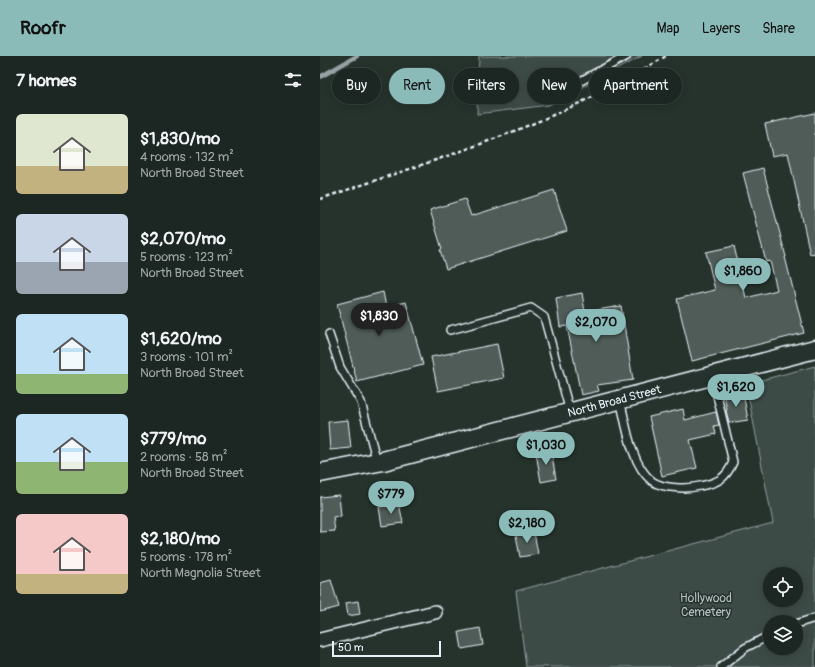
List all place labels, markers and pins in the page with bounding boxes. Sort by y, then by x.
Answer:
pin: $1,860 [710,258,776,292]
pin: $1,830 [346,303,412,337]
pin: $2,070 [563,309,629,343]
pin: $1,620 [703,374,769,408]
pin: $1,030 [513,432,579,466]
pin: $779 [367,481,415,515]
pin: $2,180 [494,510,560,544]

